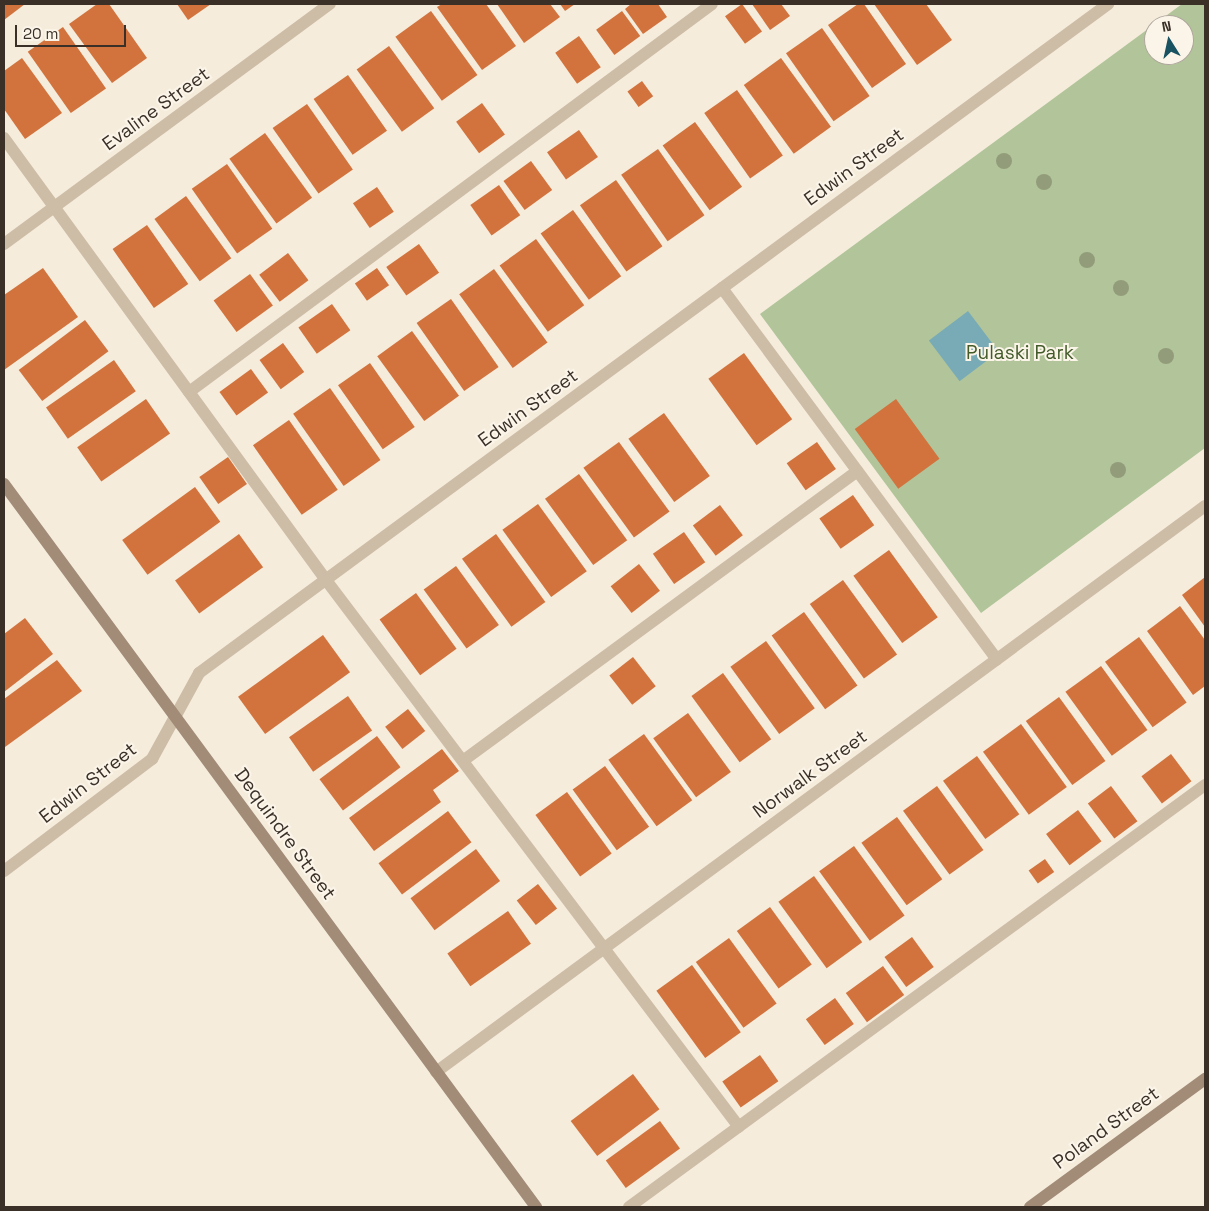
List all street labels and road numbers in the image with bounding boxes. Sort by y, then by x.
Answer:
street label: Evaline Street [98,63,214,155]
street label: Edwin Street [800,123,908,211]
street label: Edwin Street [474,364,582,452]
street label: Norwalk Street [749,725,871,823]
street label: Edwin Street [35,738,141,828]
street label: Dequindre Street [230,764,340,904]
street label: Poland Street [1049,1082,1163,1174]

